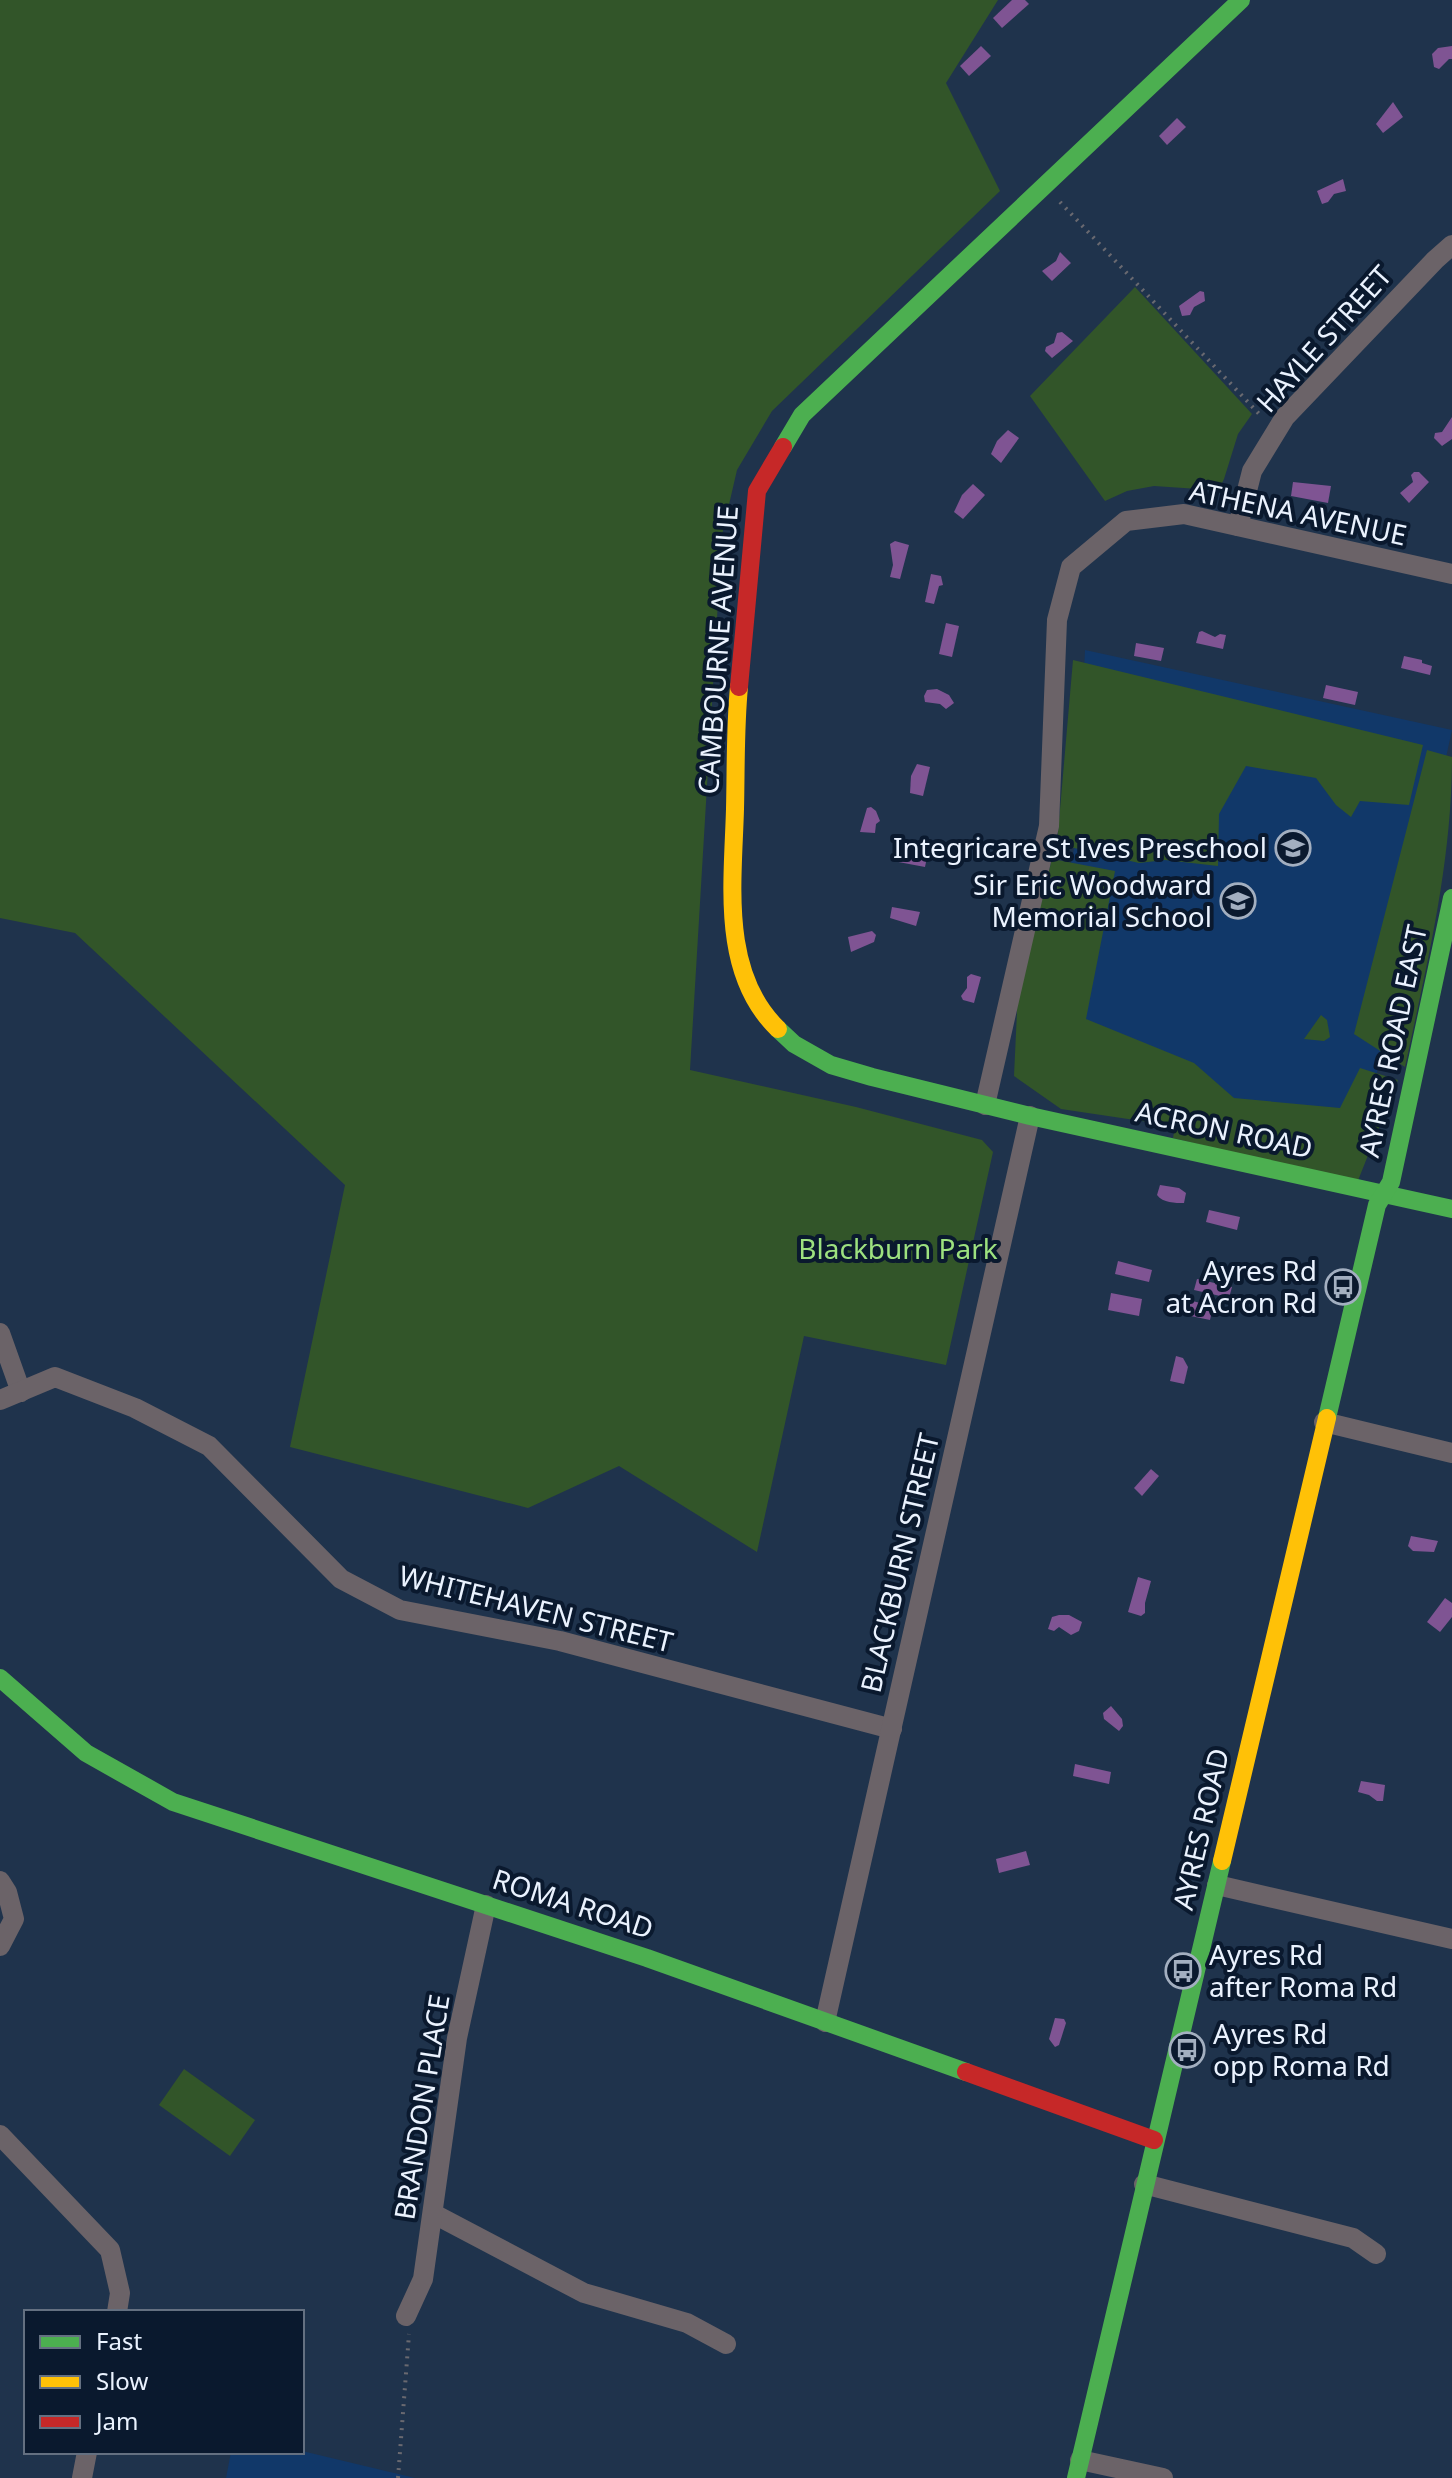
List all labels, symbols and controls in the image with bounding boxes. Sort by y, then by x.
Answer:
street label: HAYLE STREET [1247,256,1400,420]
street label: ATHENA AVENUE [1186,470,1410,554]
street label: CAMBOURNE AVENUE [688,504,746,796]
place label: Integricare St Ives Preschool [893,828,1267,866]
school or university icon: Integricare St Ives Preschool [1274,829,1312,867]
place label: Sir Eric Woodward Memorial School [973,865,1212,935]
school or university icon: Sir Eric Woodward Memorial School [1219,882,1257,920]
street label: AYRES ROAD EAST [1349,921,1435,1160]
street label: ACRON ROAD [1132,1092,1316,1166]
park label: Blackburn Park [798,1229,998,1267]
place label: Ayres Rd at Acron Rd [1165,1251,1317,1321]
bus stop icon: Ayres Rd at Acron Rd [1324,1268,1362,1306]
street label: BLACKBURN STREET [851,1429,947,1696]
street label: WHITEHAVEN STREET [395,1556,678,1661]
street label: AYRES ROAD [1163,1744,1237,1913]
street label: ROMA ROAD [488,1859,659,1947]
place label: Ayres Rd after Roma Rd [1209,1935,1397,2005]
bus stop icon: Ayres Rd after Roma Rd [1164,1952,1202,1990]
street label: BRANDON PLACE [384,1991,458,2222]
place label: Ayres Rd opp Roma Rd [1213,2014,1390,2084]
bus stop icon: Ayres Rd opp Roma Rd [1168,2031,1206,2069]
legend [24,2310,304,2454]
text: Fast [96,2324,142,2357]
text: Slow [96,2364,148,2397]
text: Jam [94,2404,138,2437]

